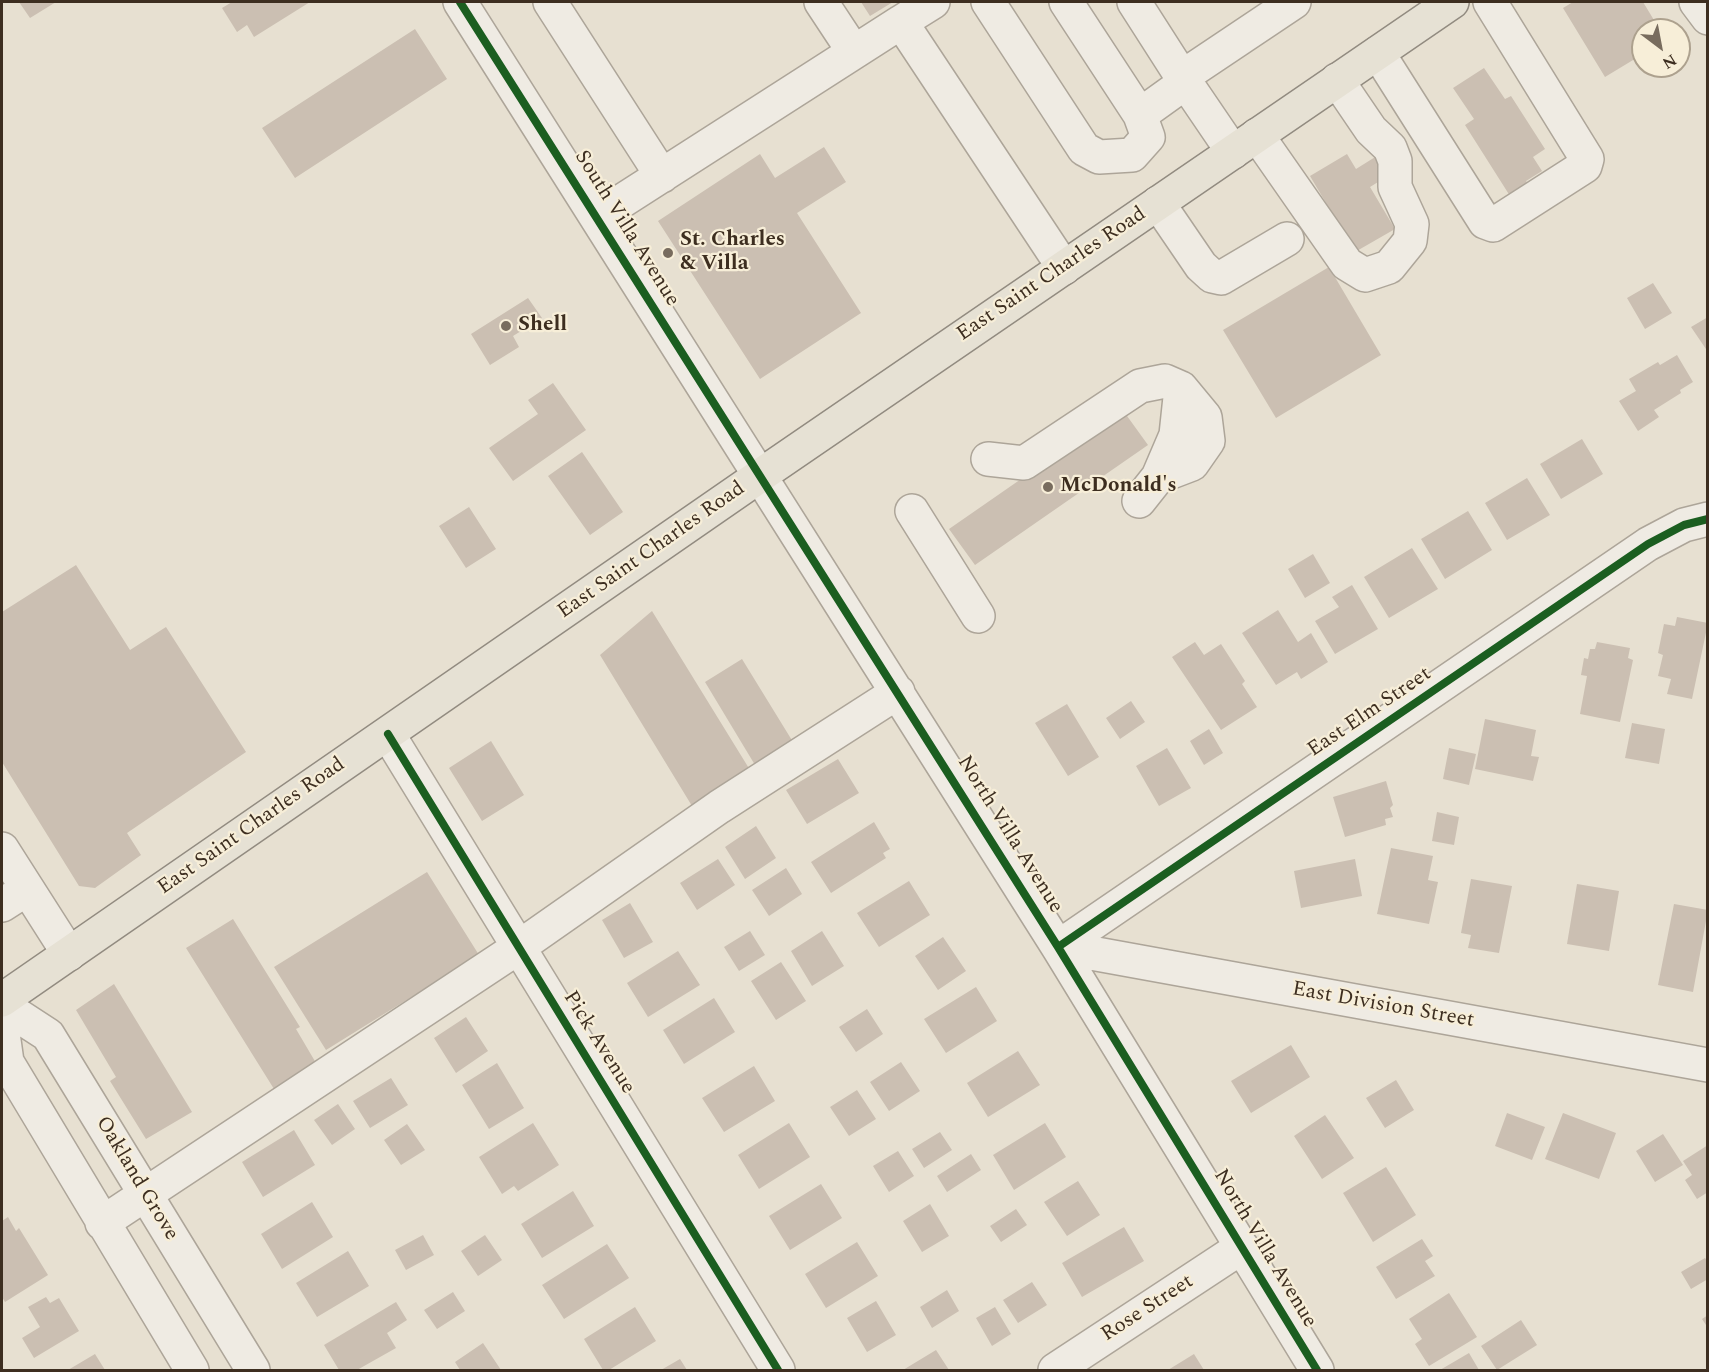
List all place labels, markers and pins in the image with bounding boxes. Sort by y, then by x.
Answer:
place label: St. Charles & Villa [680,228,785,278]
marker: St. Charles & Villa [661,246,675,260]
place label: Shell [518,313,567,339]
marker: Shell [499,319,513,333]
place label: McDonald's [1060,474,1177,500]
marker: McDonald's [1041,480,1055,494]

